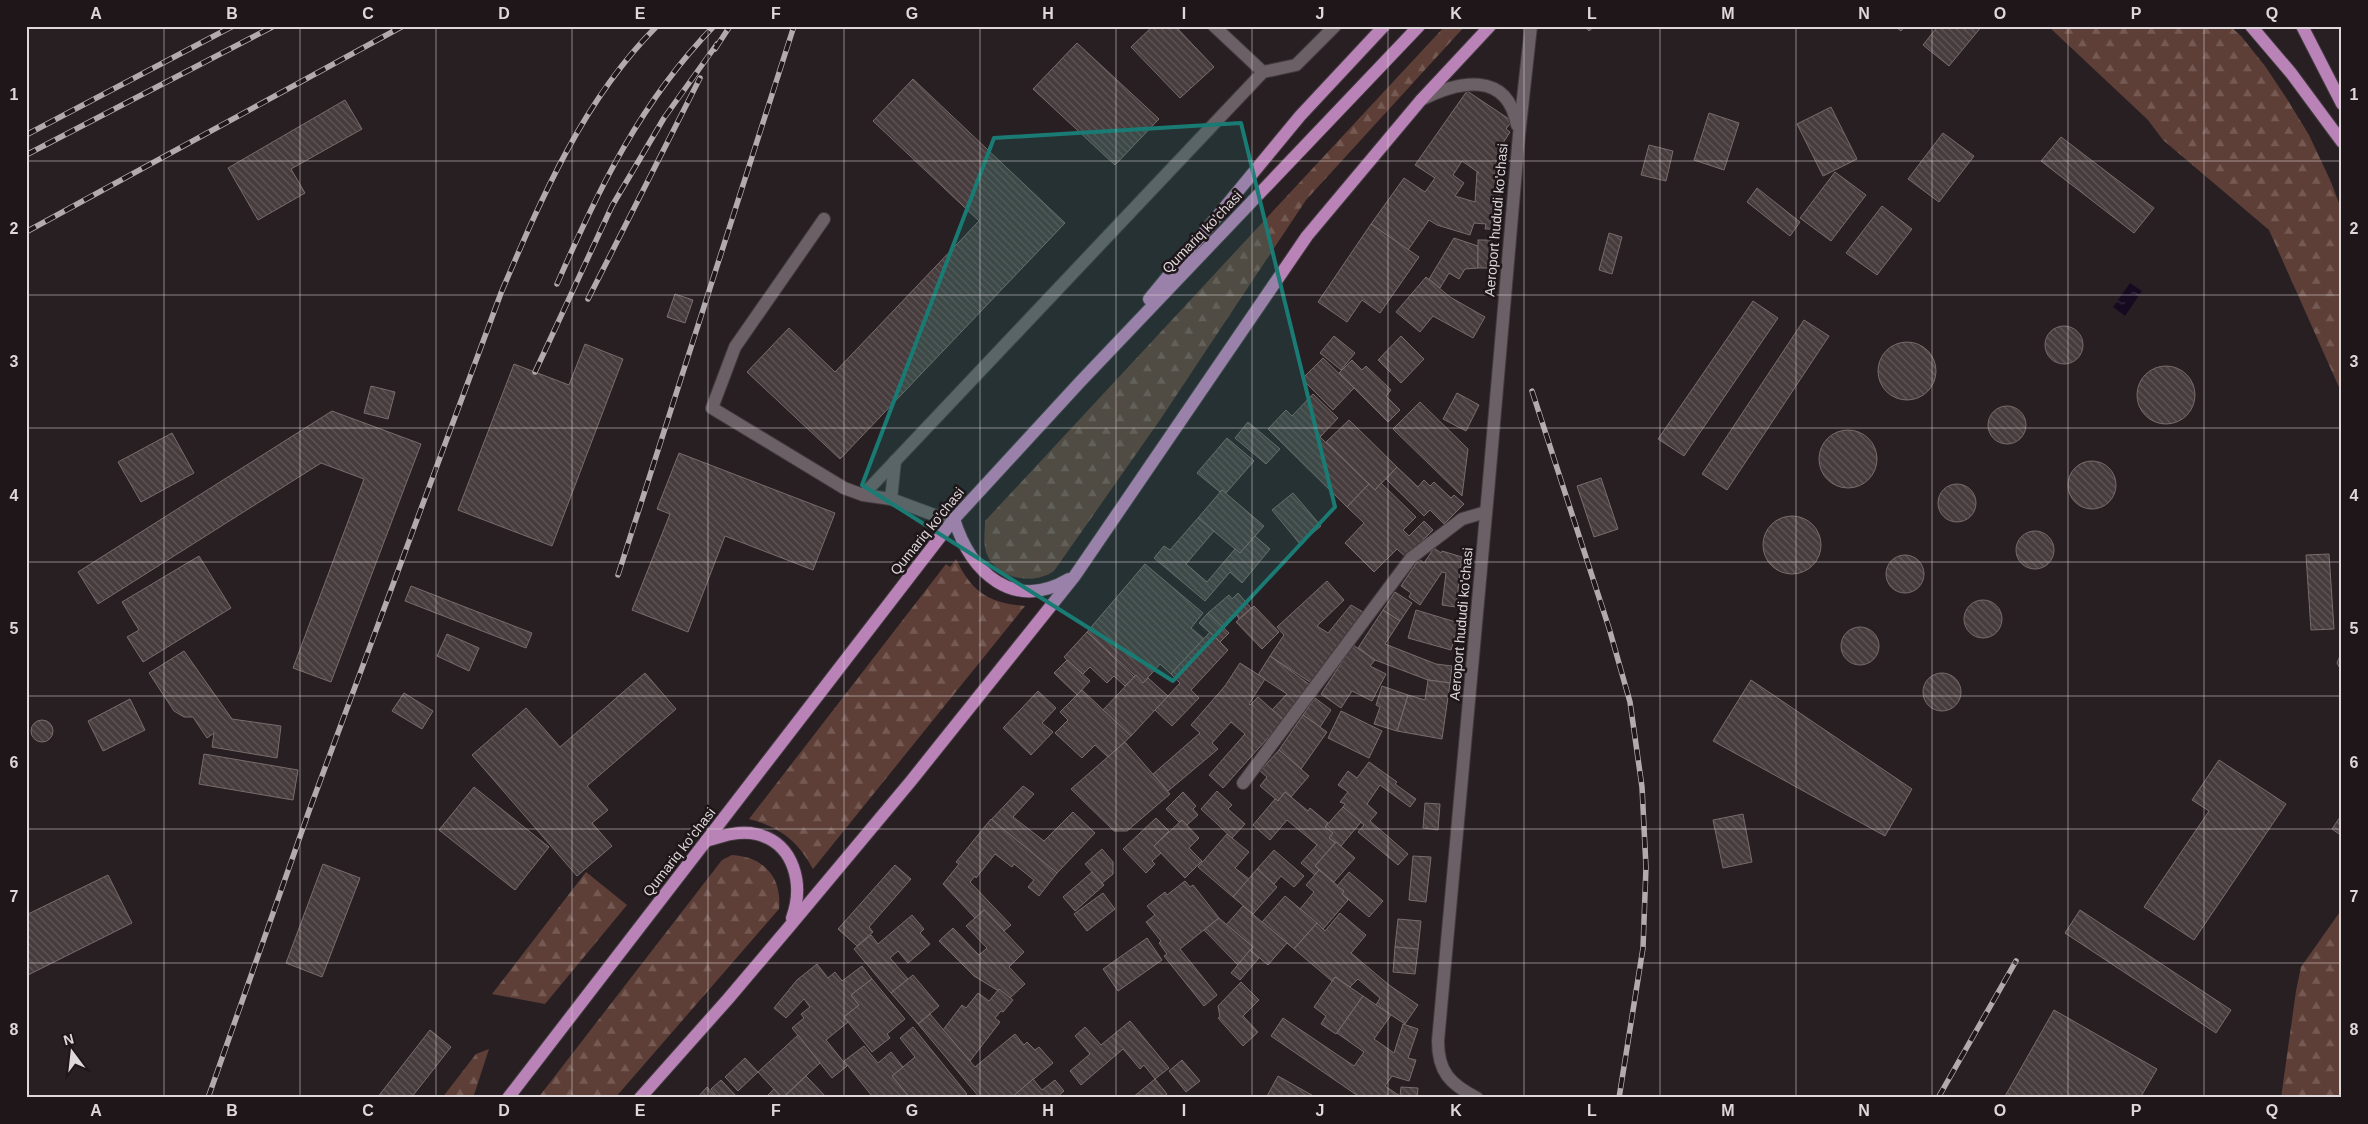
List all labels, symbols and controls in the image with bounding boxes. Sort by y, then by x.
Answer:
text: A [90,5,102,22]
text: B [226,5,238,22]
text: C [362,5,374,22]
text: D [498,5,510,22]
text: E [635,5,646,22]
text: F [771,5,781,22]
text: G [906,5,918,22]
text: H [1042,5,1054,22]
text: I [1182,5,1186,22]
text: J [1316,5,1324,22]
text: K [1450,5,1462,22]
text: L [1587,5,1597,22]
text: M [1721,5,1735,22]
text: N [1858,5,1870,22]
text: O [1994,5,2006,22]
text: P [2131,5,2142,22]
text: Q [2266,5,2278,22]
text: 1 [10,86,19,103]
text: 1 [2350,86,2359,103]
street label: Aeroport hududi ko'chasi [1481,143,1511,297]
street label: Qumariq ko'chasi [1159,188,1245,276]
text: 2 [10,220,19,237]
text: 2 [2350,220,2359,237]
text: 3 [10,353,19,370]
text: 3 [2350,353,2359,370]
street label: Qumariq ko'chasi [887,484,967,578]
text: 4 [10,487,19,504]
text: 4 [2350,487,2359,504]
street label: Aeroport hududi ko'chasi [1446,547,1476,701]
text: 5 [10,620,19,637]
text: 5 [2350,620,2359,637]
text: 6 [10,754,19,771]
text: 6 [2350,754,2359,771]
street label: Qumariq ko'chasi [640,805,718,899]
text: 7 [10,888,19,905]
text: 7 [2350,888,2359,905]
text: 8 [10,1021,19,1038]
text: 8 [2350,1021,2359,1038]
north arrow [48,1026,98,1076]
text: N [62,1030,76,1048]
text: A [90,1102,102,1119]
text: B [226,1102,238,1119]
text: C [362,1102,374,1119]
text: D [498,1102,510,1119]
text: E [635,1102,646,1119]
text: F [771,1102,781,1119]
text: G [906,1102,918,1119]
text: H [1042,1102,1054,1119]
text: I [1182,1102,1186,1119]
text: J [1316,1102,1324,1119]
text: K [1450,1102,1462,1119]
text: L [1587,1102,1597,1119]
text: M [1721,1102,1735,1119]
text: N [1858,1102,1870,1119]
text: O [1994,1102,2006,1119]
text: P [2131,1102,2142,1119]
text: Q [2266,1102,2278,1119]

